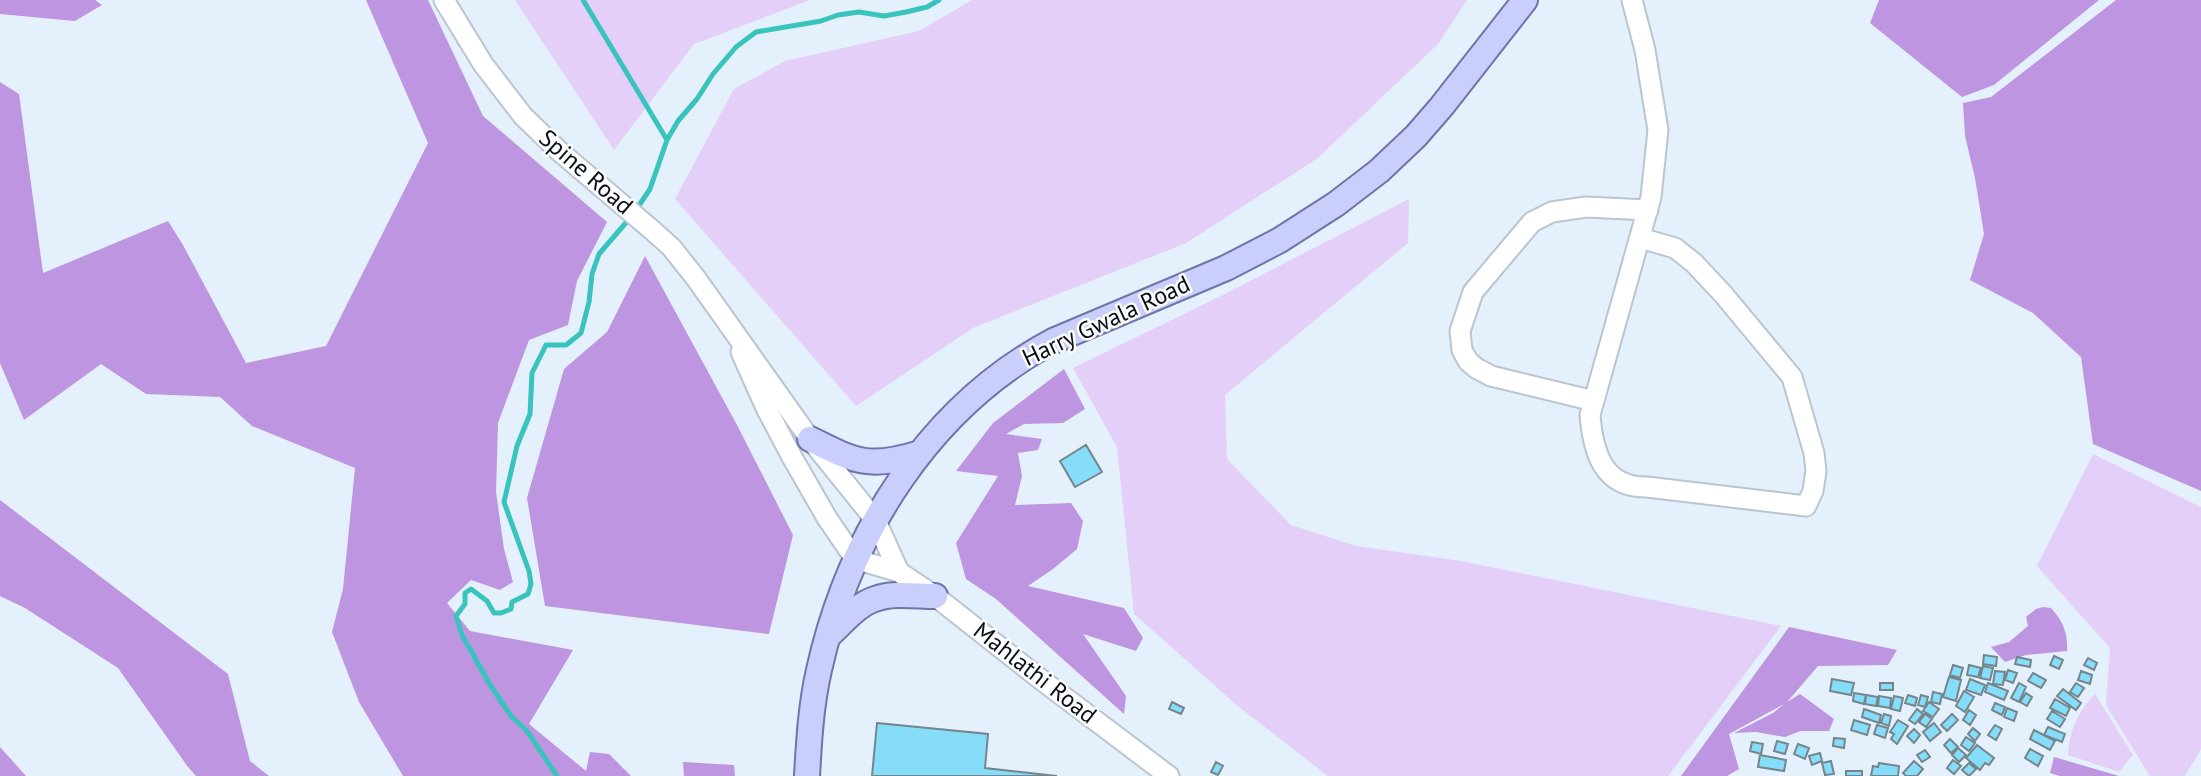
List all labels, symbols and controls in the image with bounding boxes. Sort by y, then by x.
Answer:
street label: Spine Road [533,122,640,221]
street label: Harry Gwala Road [1017,268,1195,373]
street label: Mahlathi Road [968,615,1103,730]

